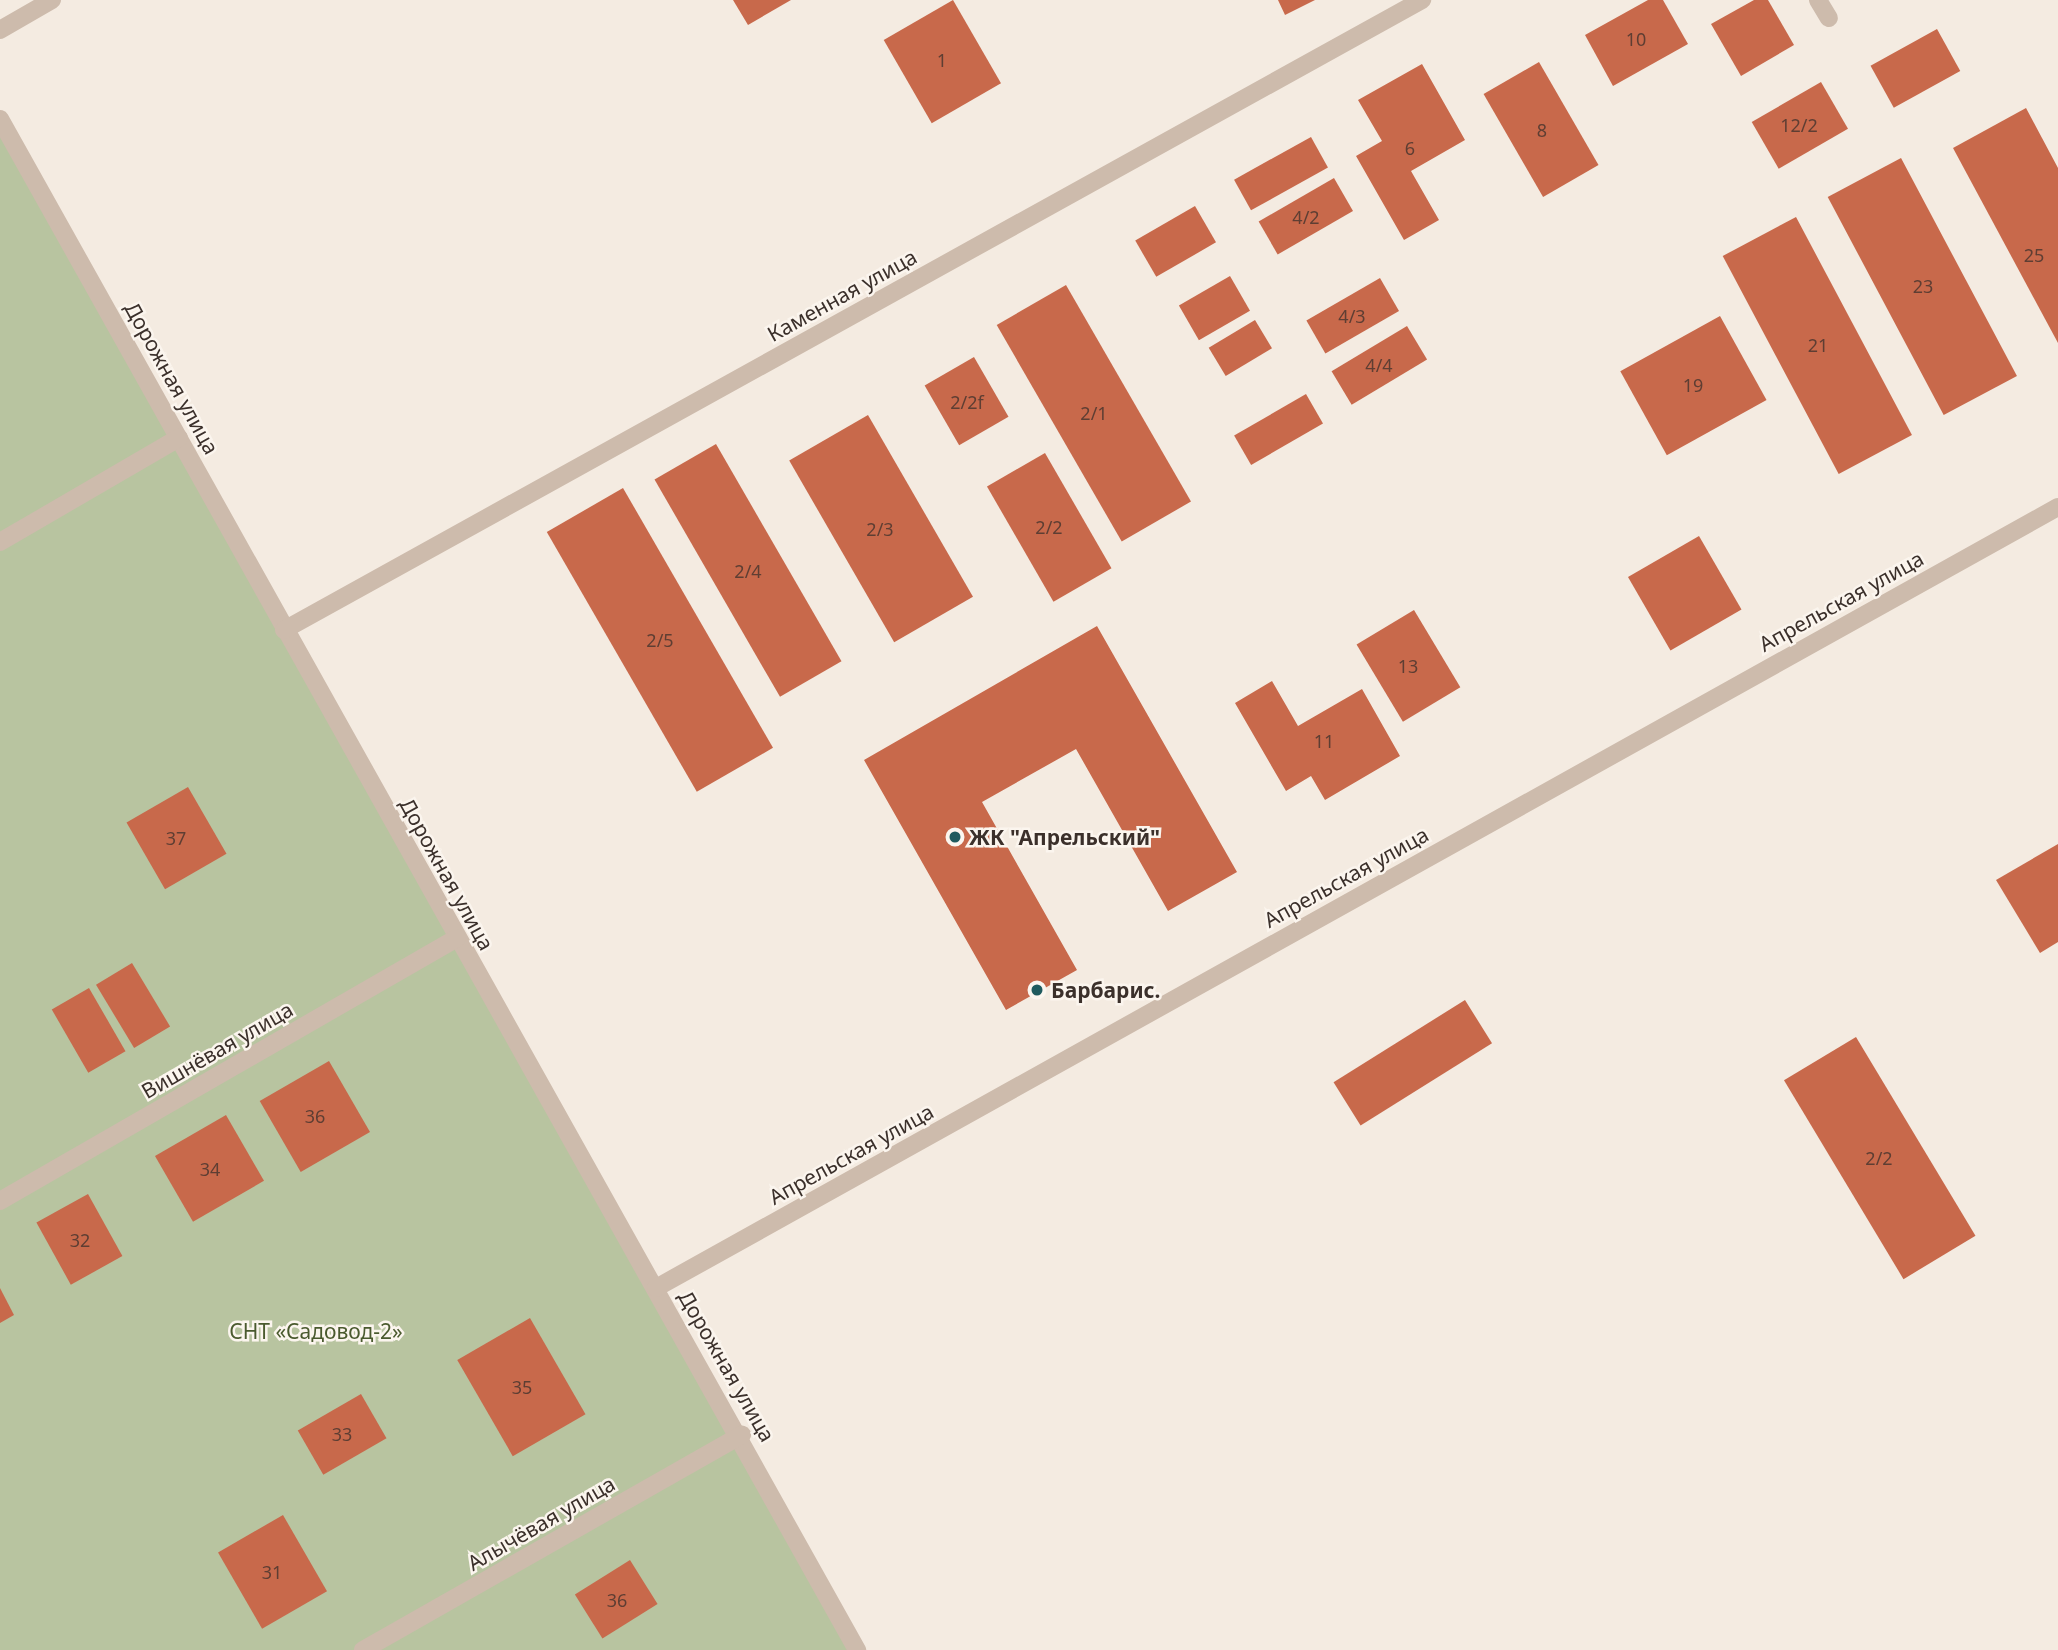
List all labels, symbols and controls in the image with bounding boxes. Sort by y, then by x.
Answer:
house number: 10 [1626,28,1646,50]
house number: 1 [937,49,947,71]
house number: 12/2 [1780,114,1818,136]
house number: 8 [1537,119,1547,141]
house number: 6 [1405,137,1415,159]
house number: 4/2 [1292,206,1320,228]
street label: Каменная улица [763,244,921,346]
house number: 25 [2024,244,2044,266]
house number: 23 [1913,275,1933,297]
street label: Дорожная улица [120,297,224,459]
house number: 4/3 [1338,305,1366,327]
house number: 21 [1808,334,1828,356]
house number: 4/4 [1365,354,1393,376]
house number: 19 [1683,374,1703,396]
house number: 2/2f [950,391,984,413]
house number: 2/1 [1080,402,1108,424]
house number: 2/2 [1035,516,1063,538]
house number: 2/3 [866,518,894,540]
street label: Апрельская улица [1754,545,1928,657]
house number: 2/4 [734,560,762,582]
house number: 2/5 [646,629,674,651]
house number: 13 [1398,655,1418,677]
house number: 11 [1314,730,1334,752]
street label: Дорожная улица [395,793,499,955]
street label: Апрельская улица [1259,821,1433,933]
place label: ЖК "Апрельский" [969,824,1160,850]
house number: 37 [166,827,186,849]
marker: ЖК "Апрельский" [947,829,963,845]
place label: Барбарис. [1051,977,1160,1003]
marker: Барбарис. [1029,982,1045,998]
street label: Вишнёвая улица [137,996,297,1104]
street label: Апрельская улица [764,1098,938,1210]
house number: 36 [305,1105,325,1127]
house number: 2/2 [1865,1147,1893,1169]
house number: 34 [200,1158,220,1180]
house number: 32 [70,1229,90,1251]
street label: Дорожная улица [674,1286,780,1446]
park label: СНТ «Садовод-2» [229,1318,403,1344]
house number: 35 [512,1376,532,1398]
house number: 33 [332,1423,352,1445]
street label: Алычёвая улица [463,1471,619,1575]
house number: 31 [262,1561,282,1583]
house number: 36 [607,1589,627,1611]

